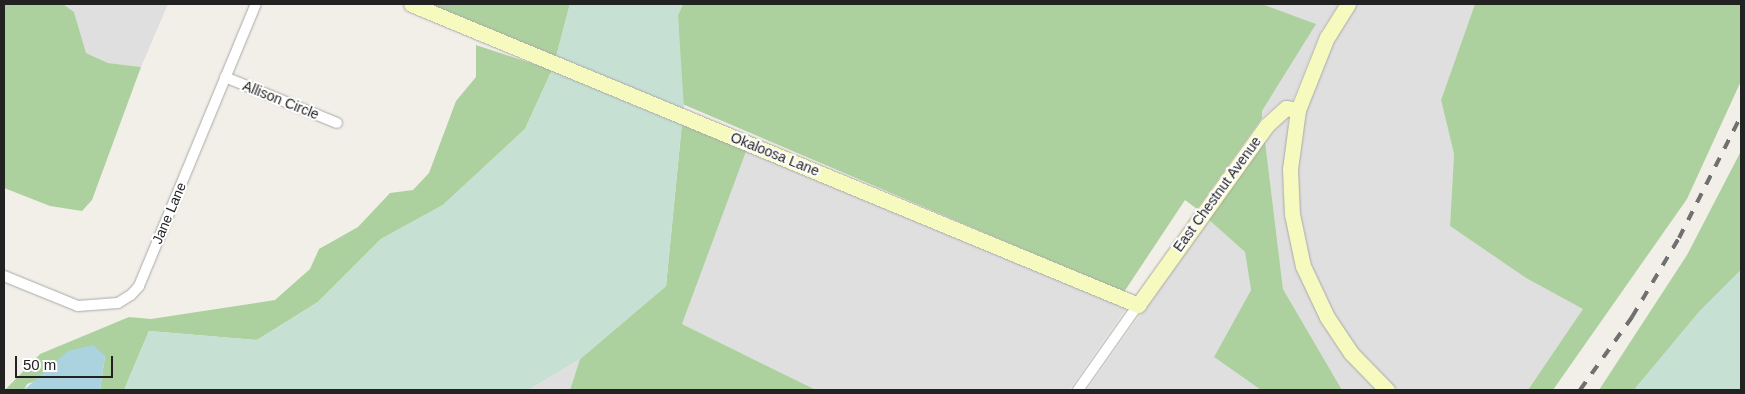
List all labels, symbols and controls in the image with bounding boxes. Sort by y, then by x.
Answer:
street label: Allison Circle [240,77,322,123]
street label: Okaloosa Lane [728,129,822,179]
street label: East Chestnut Avenue [1169,133,1265,255]
street label: Jane Lane [148,180,190,246]
scale bar [18,346,115,378]
text: 50 m [23,356,56,373]

